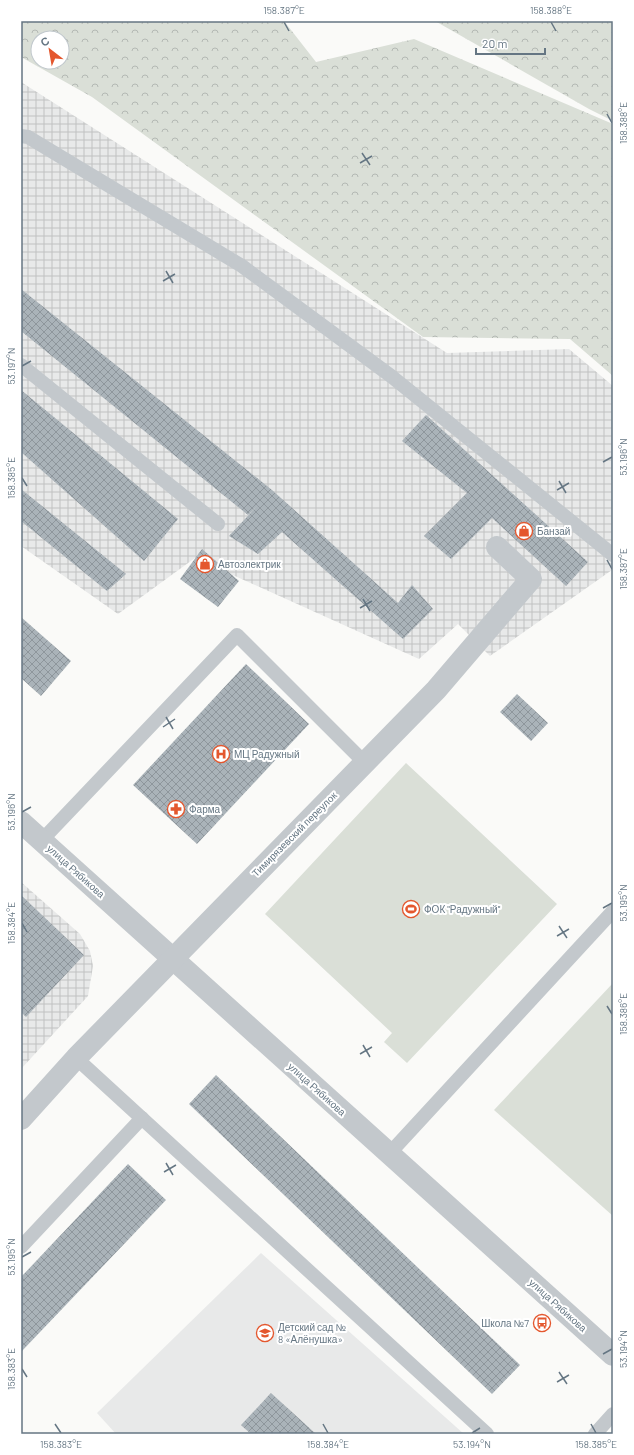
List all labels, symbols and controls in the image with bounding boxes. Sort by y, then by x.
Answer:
text: 158.387°E [263,4,305,16]
text: 158.388°E [530,4,572,16]
north arrow [30,30,70,70]
scale bar [476,30,545,56]
text: С [38,33,51,49]
text: 20 m [482,36,508,50]
text: 158.388°E [617,102,629,144]
text: 53.197°N [5,347,17,385]
text: 53.196°N [617,438,629,476]
text: 158.385°E [5,457,17,499]
shop icon: Банзай [514,521,534,541]
place label: Банзай [537,525,570,537]
text: 158.387°E [617,548,629,590]
shop icon: Автоэлектрик [195,554,215,574]
place label: Автоэлектрик [218,558,281,570]
hospital icon: МЦ Радужный [211,744,231,764]
place label: МЦ Радужный [234,748,300,760]
street label: Тимирязевский переулок [249,789,339,879]
text: 53.196°N [5,793,17,831]
pharmacy icon: Фарма [166,799,186,819]
place label: Фарма [189,803,221,815]
street label: улица Рябикова [45,842,108,900]
text: 53.195°N [617,884,629,922]
sports icon: ФОК "Радужный" [401,899,421,919]
text: 158.384°E [5,902,17,944]
place label: ФОК "Радужный" [424,903,501,915]
text: 158.386°E [617,993,629,1035]
street label: улица Рябикова [286,1060,349,1118]
text: 53.195°N [5,1238,17,1276]
street label: улица Рябикова [527,1276,590,1334]
bus stop icon: Школа №7 [532,1313,552,1333]
place label: Школа №7 [481,1317,529,1329]
place label: Детский сад № 8 «Алёнушка» [278,1321,346,1345]
school or university icon: Детский сад № 8 «Алёнушка» [255,1323,275,1343]
text: 53.194°N [617,1330,629,1368]
text: 158.383°E [5,1348,17,1390]
text: 158.383°E [40,1438,82,1450]
text: 158.384°E [307,1438,349,1450]
text: 53.194°N [453,1438,491,1450]
text: 158.385°E [575,1438,617,1450]

